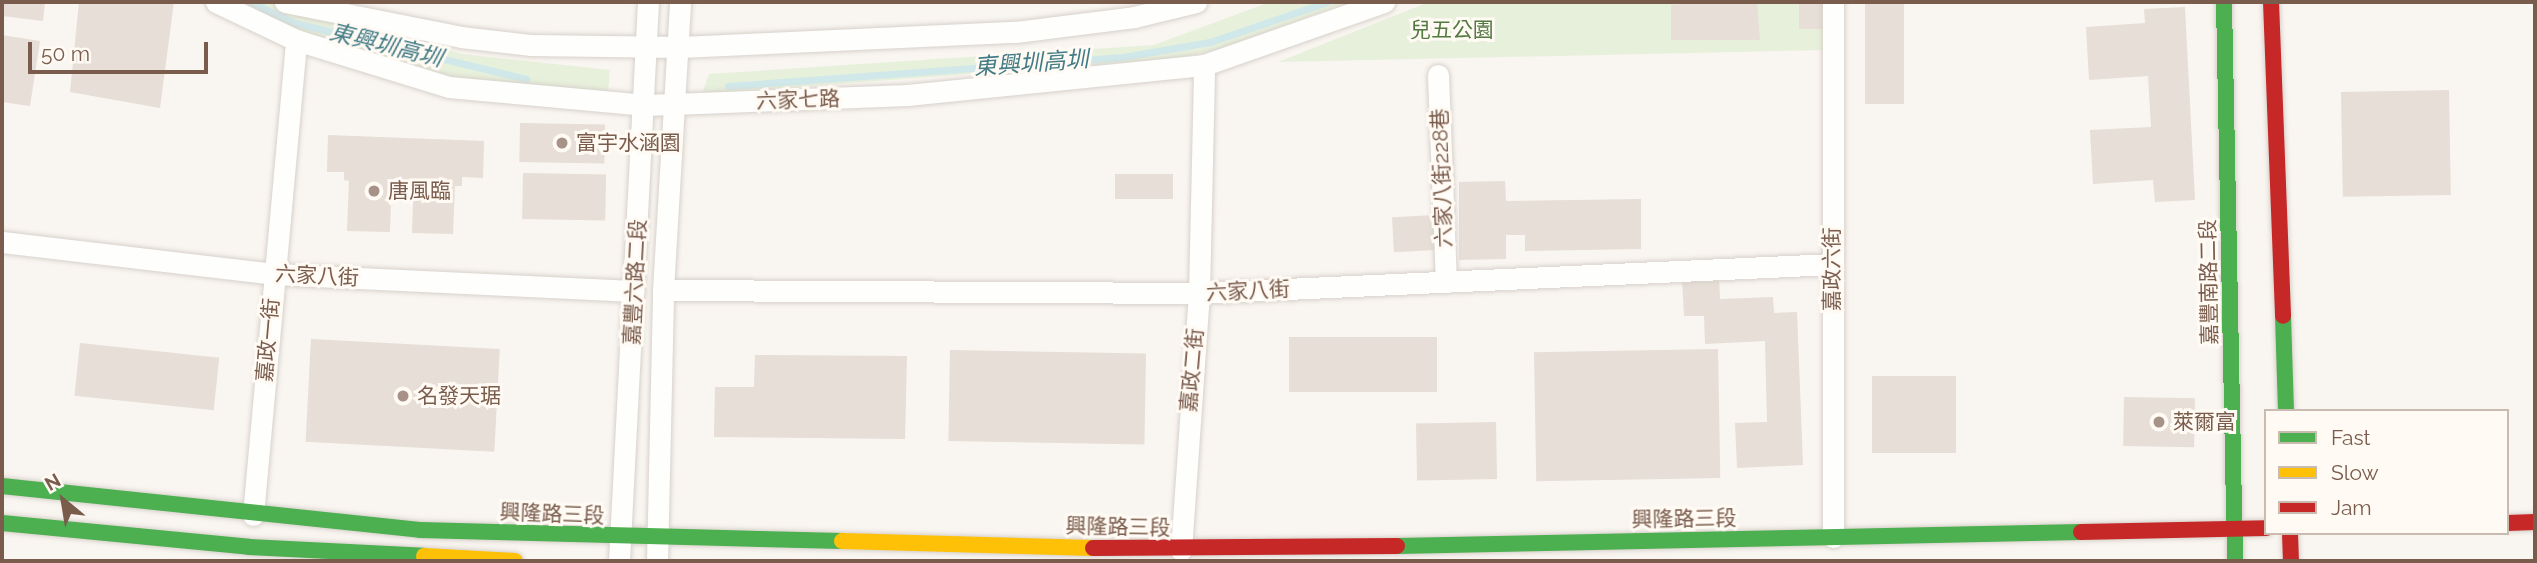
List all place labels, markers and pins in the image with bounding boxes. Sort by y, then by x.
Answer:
place label: 富宇水涵園 [576,130,681,156]
marker: 富宇水涵園 [554,135,570,151]
place label: 唐風臨 [388,178,451,204]
marker: 唐風臨 [366,183,382,199]
place label: 名發天琚 [417,383,501,409]
marker: 名發天琚 [395,388,411,404]
place label: 萊爾富 [2173,409,2236,435]
marker: 萊爾富 [2151,414,2167,430]

